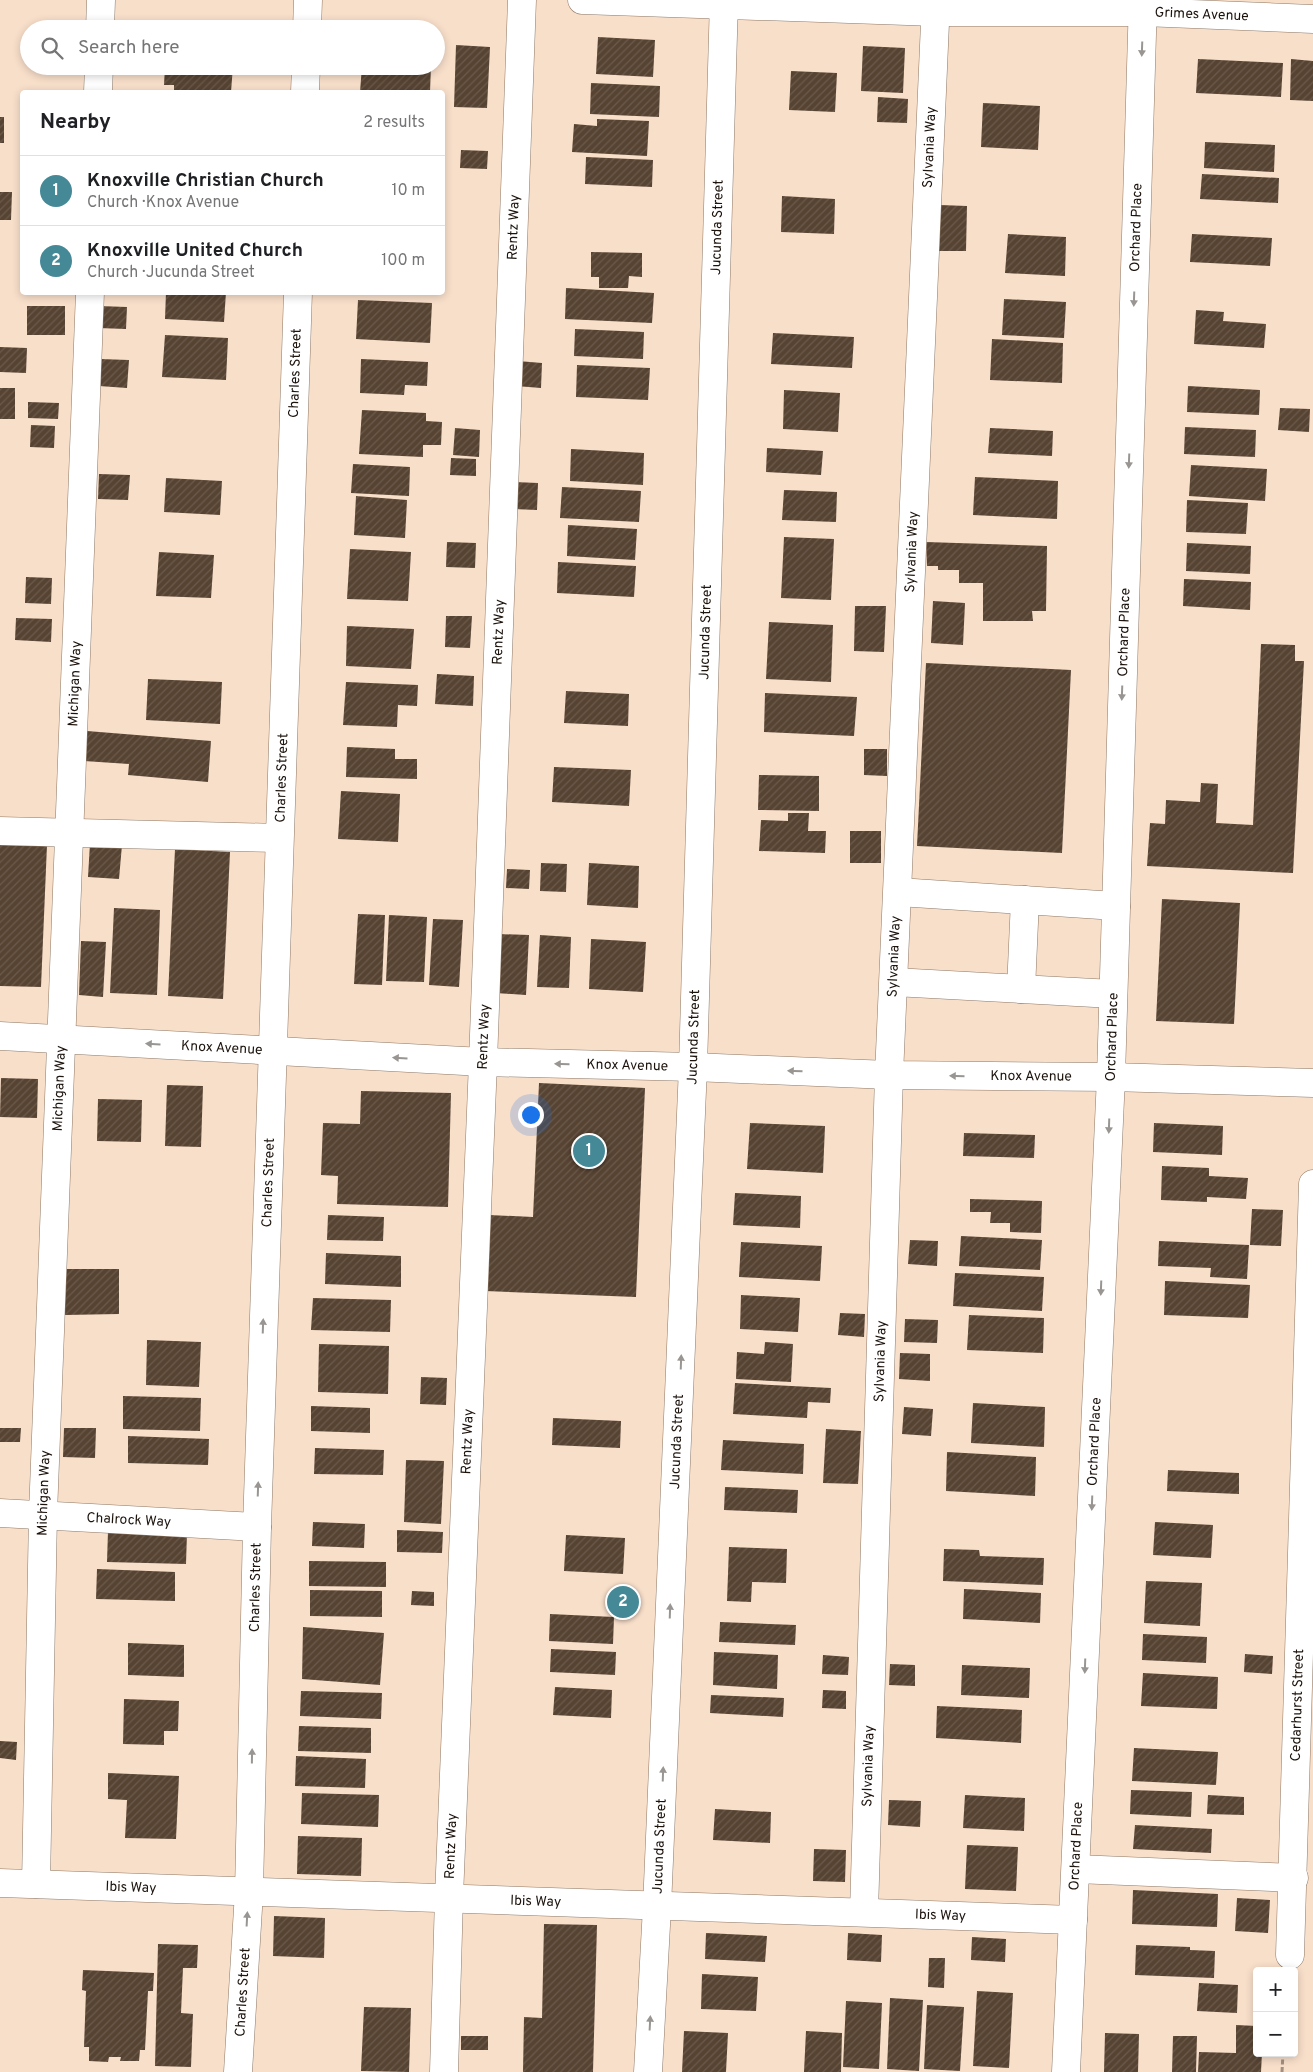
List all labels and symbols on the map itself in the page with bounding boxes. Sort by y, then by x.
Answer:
street label: Grimes Avenue [1154,4,1249,25]
one-way arrow [1137,41,1145,57]
street label: Sylvania Way [919,106,940,188]
street label: Jucunda Street [708,179,727,275]
street label: Orchard Place [1126,183,1146,272]
street label: Rentz Way [504,194,523,261]
one-way arrow [1130,291,1138,307]
street label: Charles Street [285,328,305,418]
one-way arrow [1125,453,1133,469]
street label: Sylvania Way [902,511,922,593]
street label: Jucunda Street [696,584,716,680]
street label: Orchard Place [1114,588,1134,677]
street label: Rentz Way [489,599,508,665]
street label: Michigan Way [65,640,85,727]
one-way arrow [1118,686,1126,702]
street label: Charles Street [272,733,292,823]
street label: Sylvania Way [884,915,904,998]
street label: Jucunda Street [684,989,704,1085]
street label: Orchard Place [1102,992,1122,1082]
street label: Rentz Way [474,1004,494,1070]
street label: Knox Avenue [180,1037,263,1059]
one-way arrow [145,1039,161,1047]
street label: Michigan Way [49,1045,70,1132]
one-way arrow [392,1053,408,1061]
street label: Knox Avenue [586,1056,668,1075]
one-way arrow [554,1060,570,1068]
one-way arrow [786,1067,802,1075]
street label: Knox Avenue [990,1067,1072,1085]
one-way arrow [949,1072,965,1080]
your location [518,1102,544,1128]
one-way arrow [1104,1118,1112,1134]
pin: 1 [573,1132,605,1170]
street label: Charles Street [258,1138,278,1228]
one-way arrow [1097,1281,1105,1297]
one-way arrow [259,1318,267,1334]
street label: Sylvania Way [871,1320,890,1402]
one-way arrow [677,1353,685,1369]
street label: Jucunda Street [666,1394,687,1490]
street label: Orchard Place [1084,1397,1105,1486]
street label: Rentz Way [458,1408,477,1475]
street label: Michigan Way [34,1450,54,1536]
one-way arrow [254,1480,262,1496]
one-way arrow [1088,1496,1096,1512]
street label: Chalrock Way [86,1509,172,1531]
street label: Charles Street [246,1542,265,1632]
pin: 2 [607,1583,639,1621]
one-way arrow [666,1603,674,1619]
street label: Cedarhurst Street [1287,1649,1308,1762]
one-way arrow [1081,1658,1089,1674]
street label: Sylvania Way [859,1725,878,1807]
one-way arrow [248,1748,256,1764]
one-way arrow [659,1765,667,1781]
street label: Jucunda Street [649,1798,670,1894]
street label: Orchard Place [1066,1801,1087,1891]
street label: Rentz Way [441,1813,461,1879]
street label: Ibis Way [105,1878,157,1897]
street label: Ibis Way [510,1892,562,1911]
street label: Ibis Way [915,1906,966,1925]
one-way arrow [244,1910,252,1926]
street label: Charles Street [232,1947,254,2037]
one-way arrow [647,2015,655,2031]

